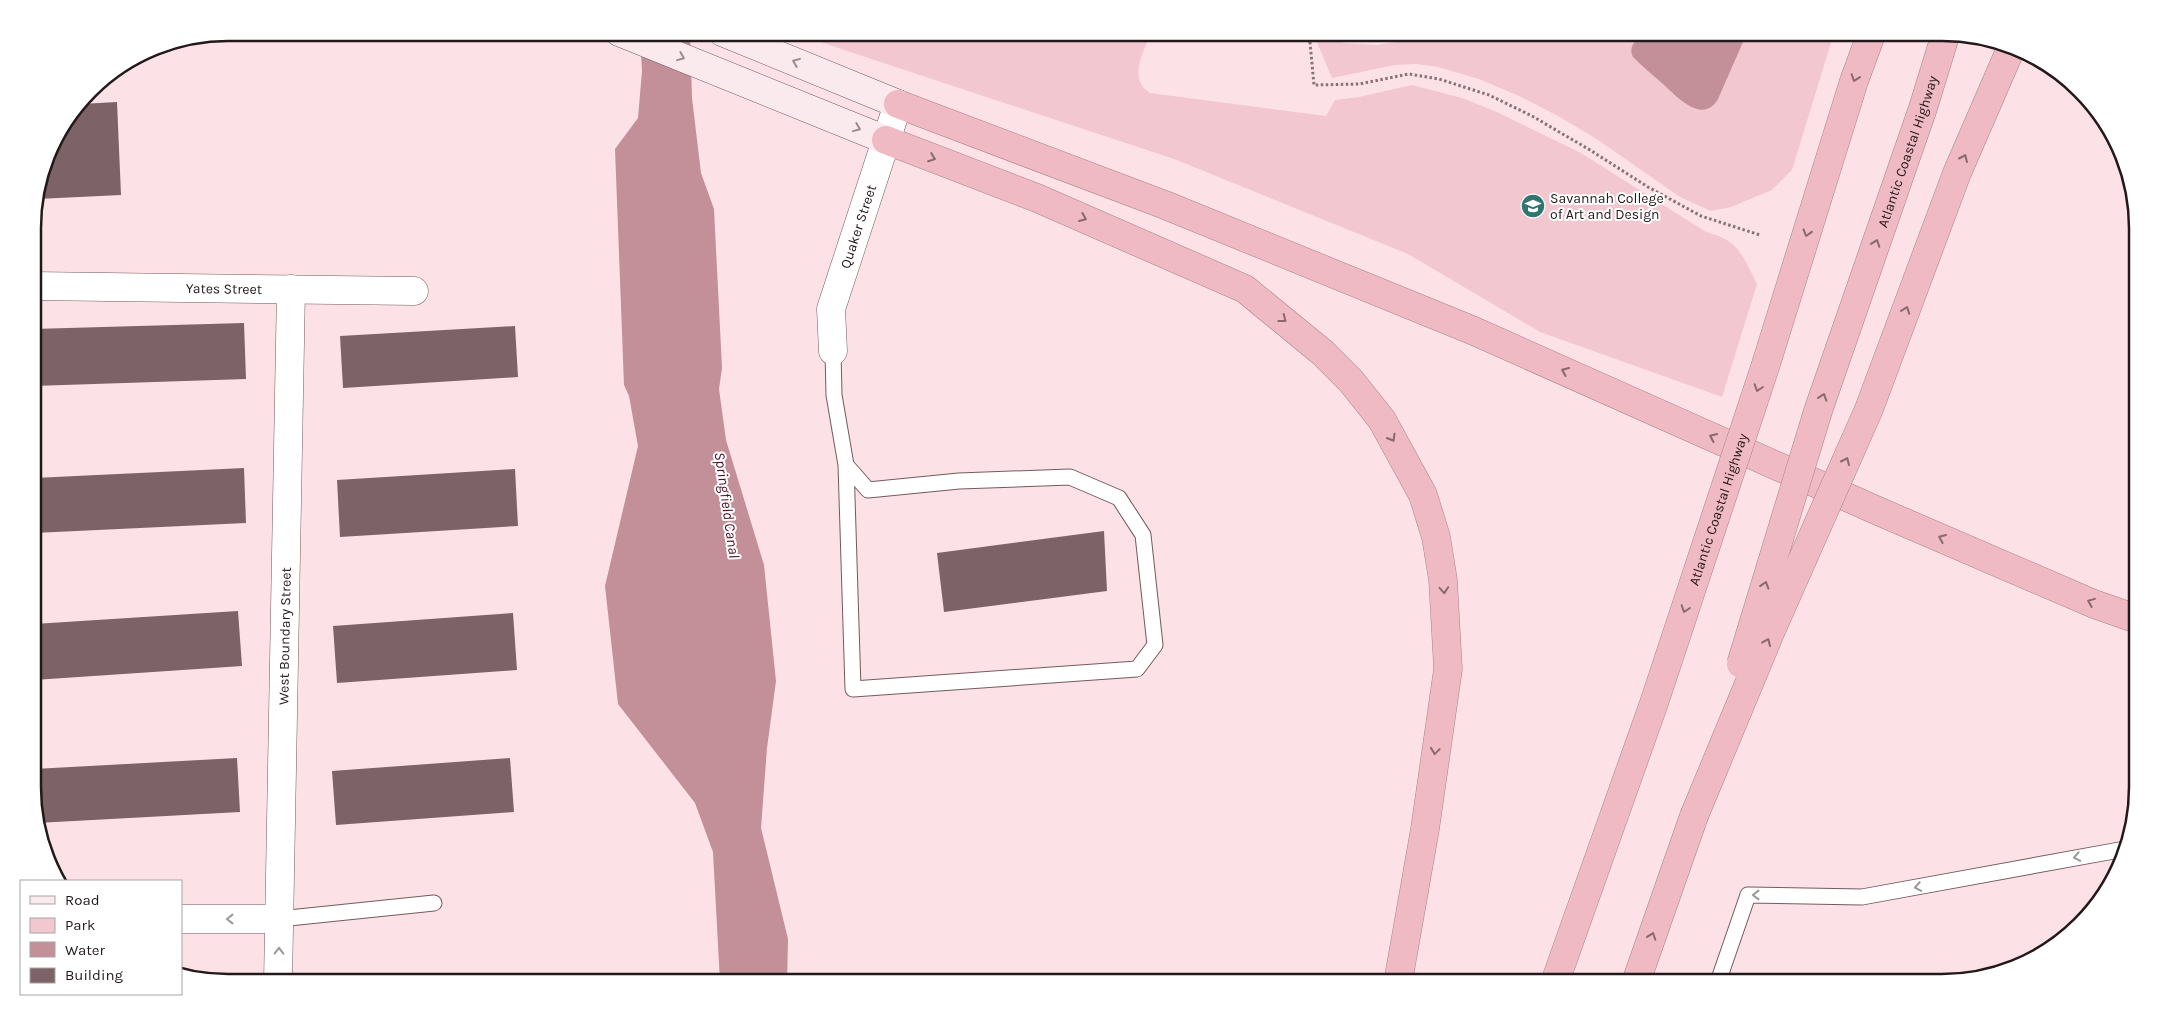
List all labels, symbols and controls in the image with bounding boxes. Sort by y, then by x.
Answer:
one-way arrow [676,51,685,62]
one-way arrow [792,58,801,69]
street label: Atlantic Coastal Highway [1874,73,1942,230]
one-way arrow [1851,74,1861,82]
one-way arrow [852,122,861,132]
one-way arrow [927,151,936,162]
one-way arrow [1957,154,1968,163]
street label: Quaker Street [837,182,880,271]
place label: Savannah College of Art and Design [1550,190,1664,223]
school or university icon: Savannah College of Art and Design [1520,193,1546,219]
one-way arrow [1078,211,1087,222]
one-way arrow [1802,229,1812,237]
one-way arrow [1870,239,1880,248]
street label: Yates Street [186,280,262,298]
one-way arrow [1900,306,1910,315]
one-way arrow [1277,313,1287,322]
one-way arrow [1561,367,1570,378]
one-way arrow [1754,384,1764,392]
one-way arrow [1817,393,1827,401]
street label: Atlantic Coastal Highway [1685,431,1752,588]
one-way arrow [1386,433,1396,442]
one-way arrow [1709,433,1718,444]
water label: Springfield Canal [711,451,743,559]
one-way arrow [1840,457,1851,466]
one-way arrow [1938,534,1947,545]
street label: West Boundary Street [275,567,295,705]
one-way arrow [1759,582,1769,590]
one-way arrow [1438,586,1449,594]
one-way arrow [2087,598,2096,609]
one-way arrow [1681,604,1691,613]
one-way arrow [1760,638,1771,647]
one-way arrow [1431,747,1441,756]
one-way arrow [2073,852,2082,862]
legend [20,880,182,995]
one-way arrow [1913,882,1922,892]
one-way arrow [1752,890,1760,900]
text: Road [65,891,100,909]
one-way arrow [226,914,234,924]
text: Park [65,916,95,934]
one-way arrow [1646,932,1656,941]
text: Water [65,941,106,959]
one-way arrow [274,946,284,954]
text: Building [65,966,123,984]

